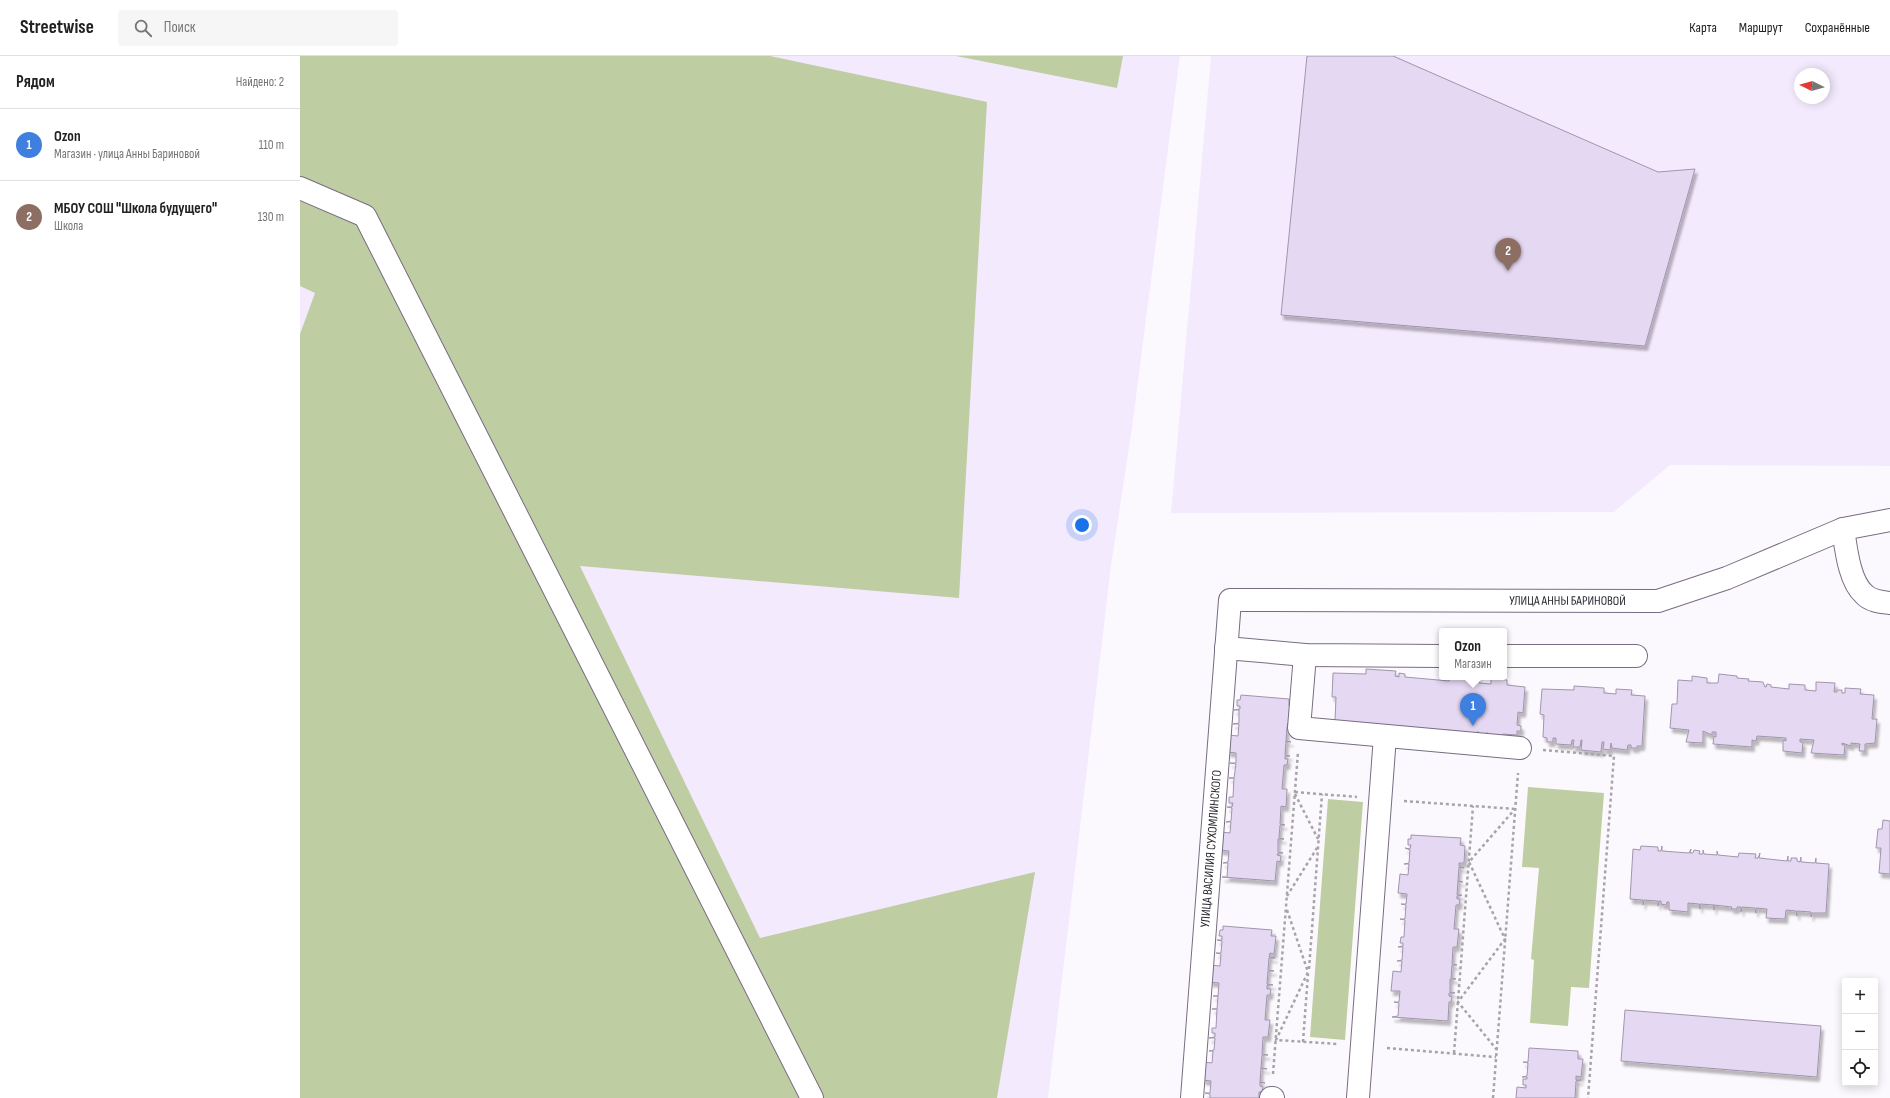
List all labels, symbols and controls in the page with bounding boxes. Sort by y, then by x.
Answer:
search box [118,10,398,46]
text: Streetwise [20,16,94,39]
icon: search [132,17,154,39]
text: Поиск [164,18,195,37]
text: Карта [1689,19,1717,36]
text: Маршрут [1739,19,1783,36]
text: Сохранённые [1805,19,1870,36]
north arrow [1794,68,1830,104]
text: Рядом [16,72,55,92]
text: Найдено: 2 [236,74,284,90]
text: Ozon [54,127,81,146]
text: 1 [26,137,32,153]
text: 110 m [259,137,284,153]
text: Магазин · улица Анны Бариновой [54,146,200,162]
text: МБОУ СОШ "Школа будущего" [54,199,217,218]
text: 2 [26,209,32,225]
text: 130 m [258,209,284,225]
text: Школа [54,218,83,234]
pin: 2 [1495,238,1521,271]
your location [1072,515,1092,535]
street label: УЛИЦА АННЫ БАРИНОВОЙ [1509,593,1626,609]
popup [1439,628,1507,680]
text: Ozon [1454,637,1481,656]
text: Магазин [1454,656,1492,672]
pin: 1 [1460,693,1486,726]
street label: УЛИЦА ВАСИЛИЯ СУХОМЛИНСКОГО [1197,769,1225,928]
map controls [1842,978,1878,1086]
button: + [1842,978,1878,1014]
button: − [1842,1014,1878,1050]
button: locate [1842,1050,1878,1086]

